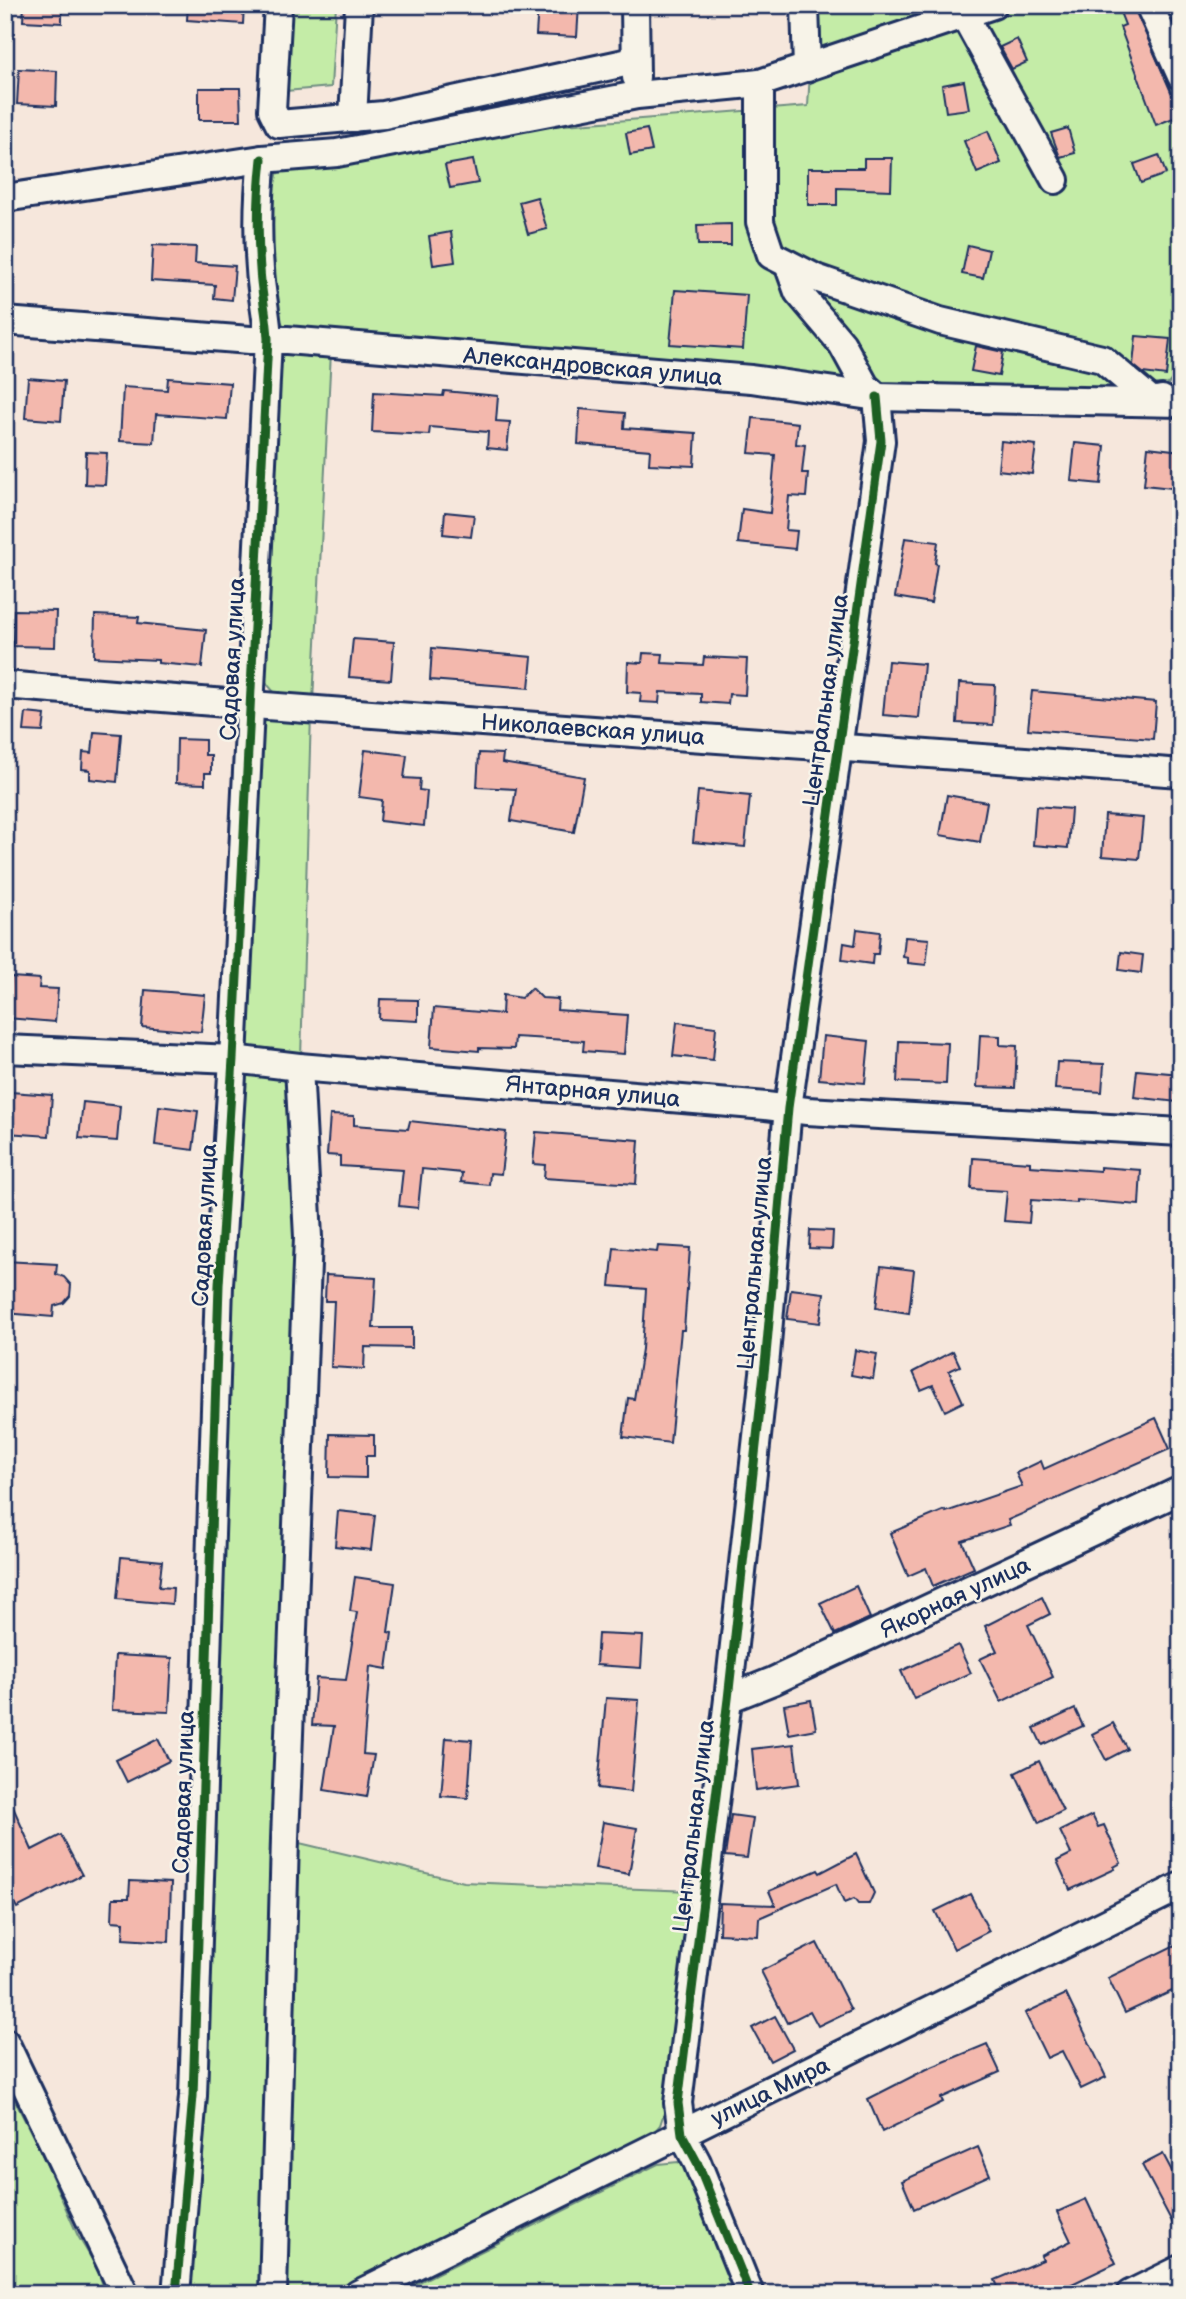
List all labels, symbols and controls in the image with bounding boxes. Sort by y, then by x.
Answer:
street label: Александровская улица [461,342,724,392]
street label: Садовая улица [215,576,251,741]
street label: Центральная улица [797,592,855,808]
street label: Николаевская улица [480,708,706,752]
street label: Янтарная улица [504,1070,682,1114]
street label: Садовая улица [187,1142,223,1307]
street label: Центральная улица [732,1155,778,1371]
street label: Якорная улица [876,1551,1035,1645]
street label: Садовая улица [167,1710,201,1874]
street label: Центральная улица [667,1718,721,1934]
street label: улица Мира [707,2051,835,2133]

